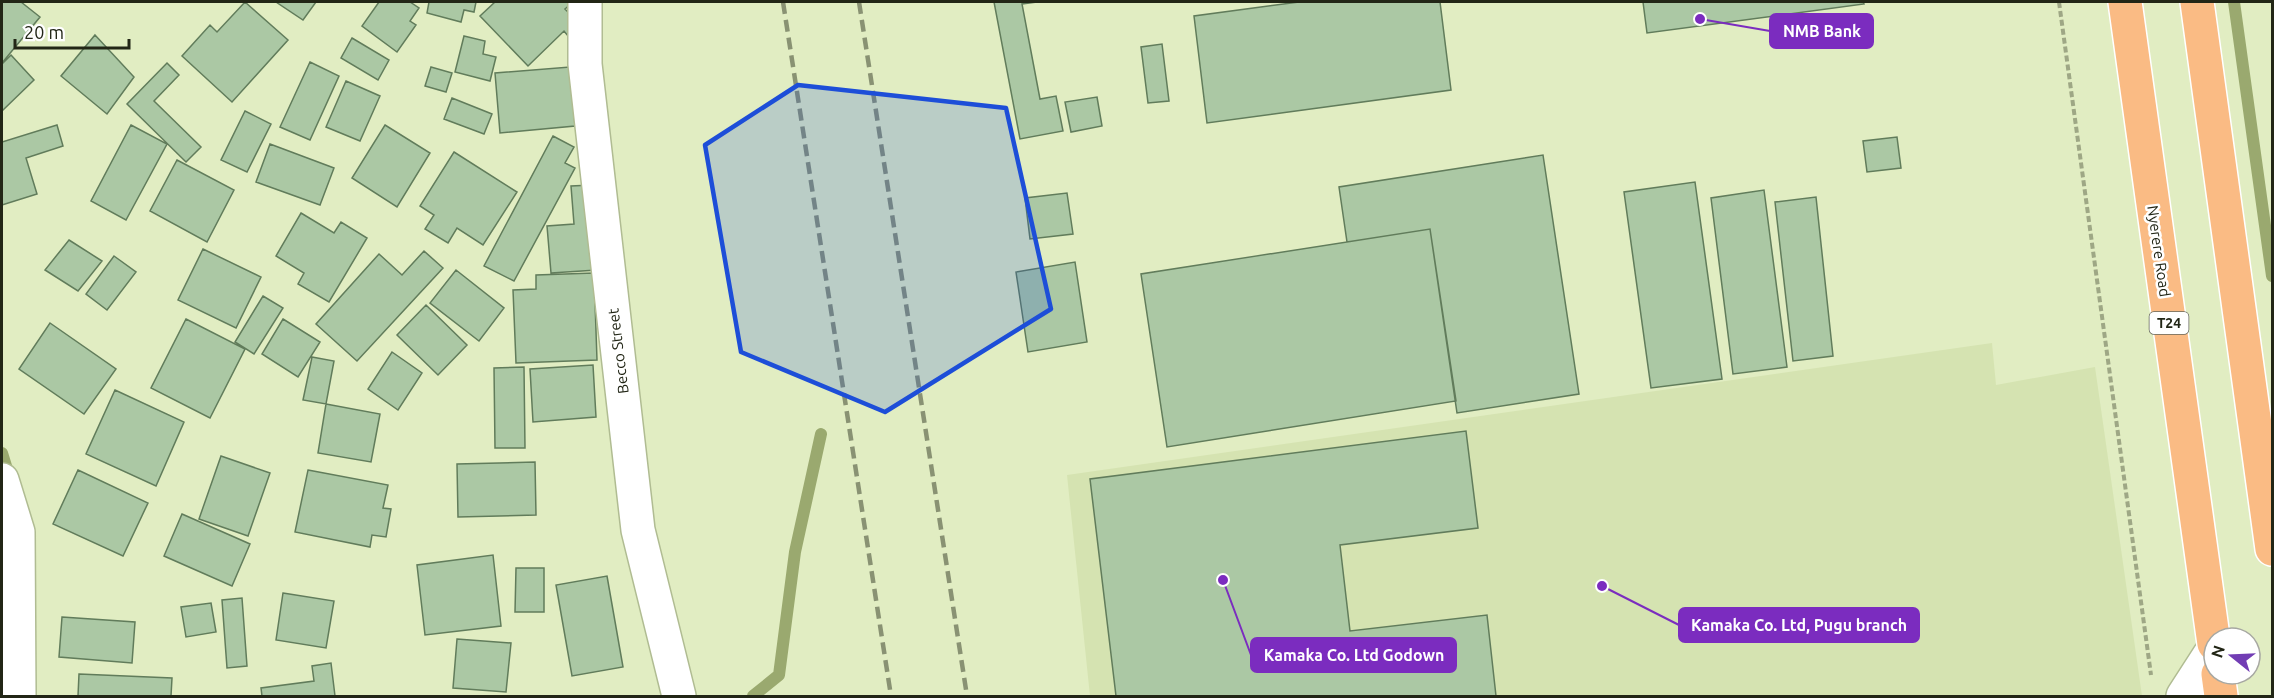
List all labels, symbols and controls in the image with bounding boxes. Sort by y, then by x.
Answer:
scale bar [15,12,129,50]
callout: NMB Bank [1770,14,1873,48]
text: 20 m [24,22,64,42]
text: NMB Bank [1783,22,1861,40]
street label: Nyerere Road [2144,204,2174,298]
street label: Becco Street [604,307,632,395]
road number: T24 [2150,312,2188,334]
callout: Kamaka Co. Ltd, Pugu branch [1679,608,1919,642]
text: Kamaka Co. Ltd, Pugu branch [1691,616,1907,634]
north arrow [2202,626,2262,686]
callout: Kamaka Co. Ltd Godown [1251,638,1456,672]
text: N [2207,643,2228,660]
text: Kamaka Co. Ltd Godown [1264,646,1444,664]

